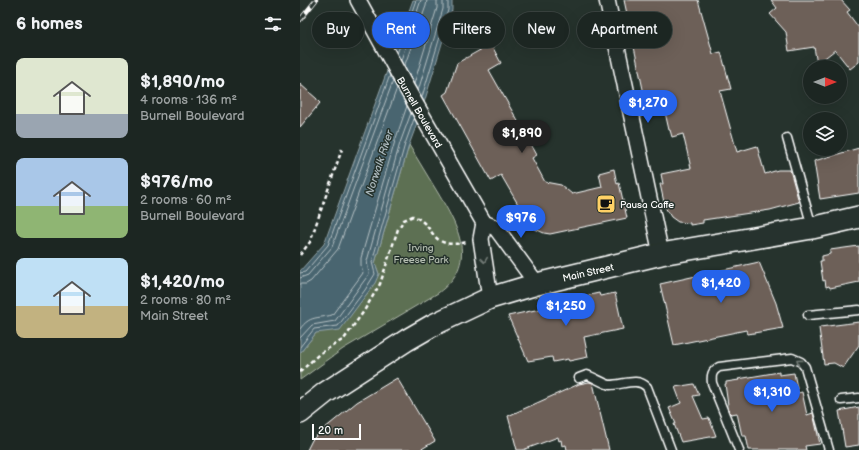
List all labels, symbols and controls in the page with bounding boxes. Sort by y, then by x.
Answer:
chip: Buy [312,12,364,48]
chip: Rent [372,12,430,48]
chip: Filters [438,12,505,48]
chip: New [513,12,569,48]
chip: Apartment [577,12,672,48]
icon: filters [262,13,284,35]
text: 6 homes [16,14,83,34]
north arrow [803,60,847,104]
map controls [803,60,847,156]
text: $1,890/mo [140,72,225,92]
icon: home [48,74,96,122]
street label: Burnell Boulevard [394,75,445,150]
pin: $1,270 [615,90,681,124]
text: 4 rooms · 136 m² [140,92,237,108]
text: $1,270 [628,95,668,111]
text: Burnell Boulevard [140,108,244,124]
button: layers [803,112,847,156]
pin: $1,890 [489,120,555,154]
text: $1,890 [502,125,542,141]
water label: Norwalk River [363,128,397,198]
text: $976/mo [140,172,213,192]
icon: home [48,174,96,222]
text: 2 rooms · 60 m² [140,192,232,208]
cafe icon: Pausa Caffe [595,193,617,215]
place label: Pausa Caffe [620,199,674,211]
pin: $976 [497,205,545,239]
text: Burnell Boulevard [140,208,244,224]
text: $976 [505,210,537,226]
park label: Irving Freese Park [394,242,449,266]
one-way arrow [479,257,488,263]
street label: Main Street [561,261,615,285]
pin: $1,420 [688,270,754,304]
text: $1,420/mo [140,272,225,292]
icon: home [48,274,96,322]
text: $1,420 [701,275,741,291]
text: 2 rooms · 80 m² [140,292,231,308]
pin: $1,250 [533,293,599,327]
text: $1,250 [546,298,586,314]
text: Main Street [140,308,208,324]
one-way arrow [796,360,803,367]
pin: $1,310 [739,379,805,413]
text: $1,310 [753,384,791,400]
scale bar [312,422,361,441]
text: 20 m [318,424,343,437]

